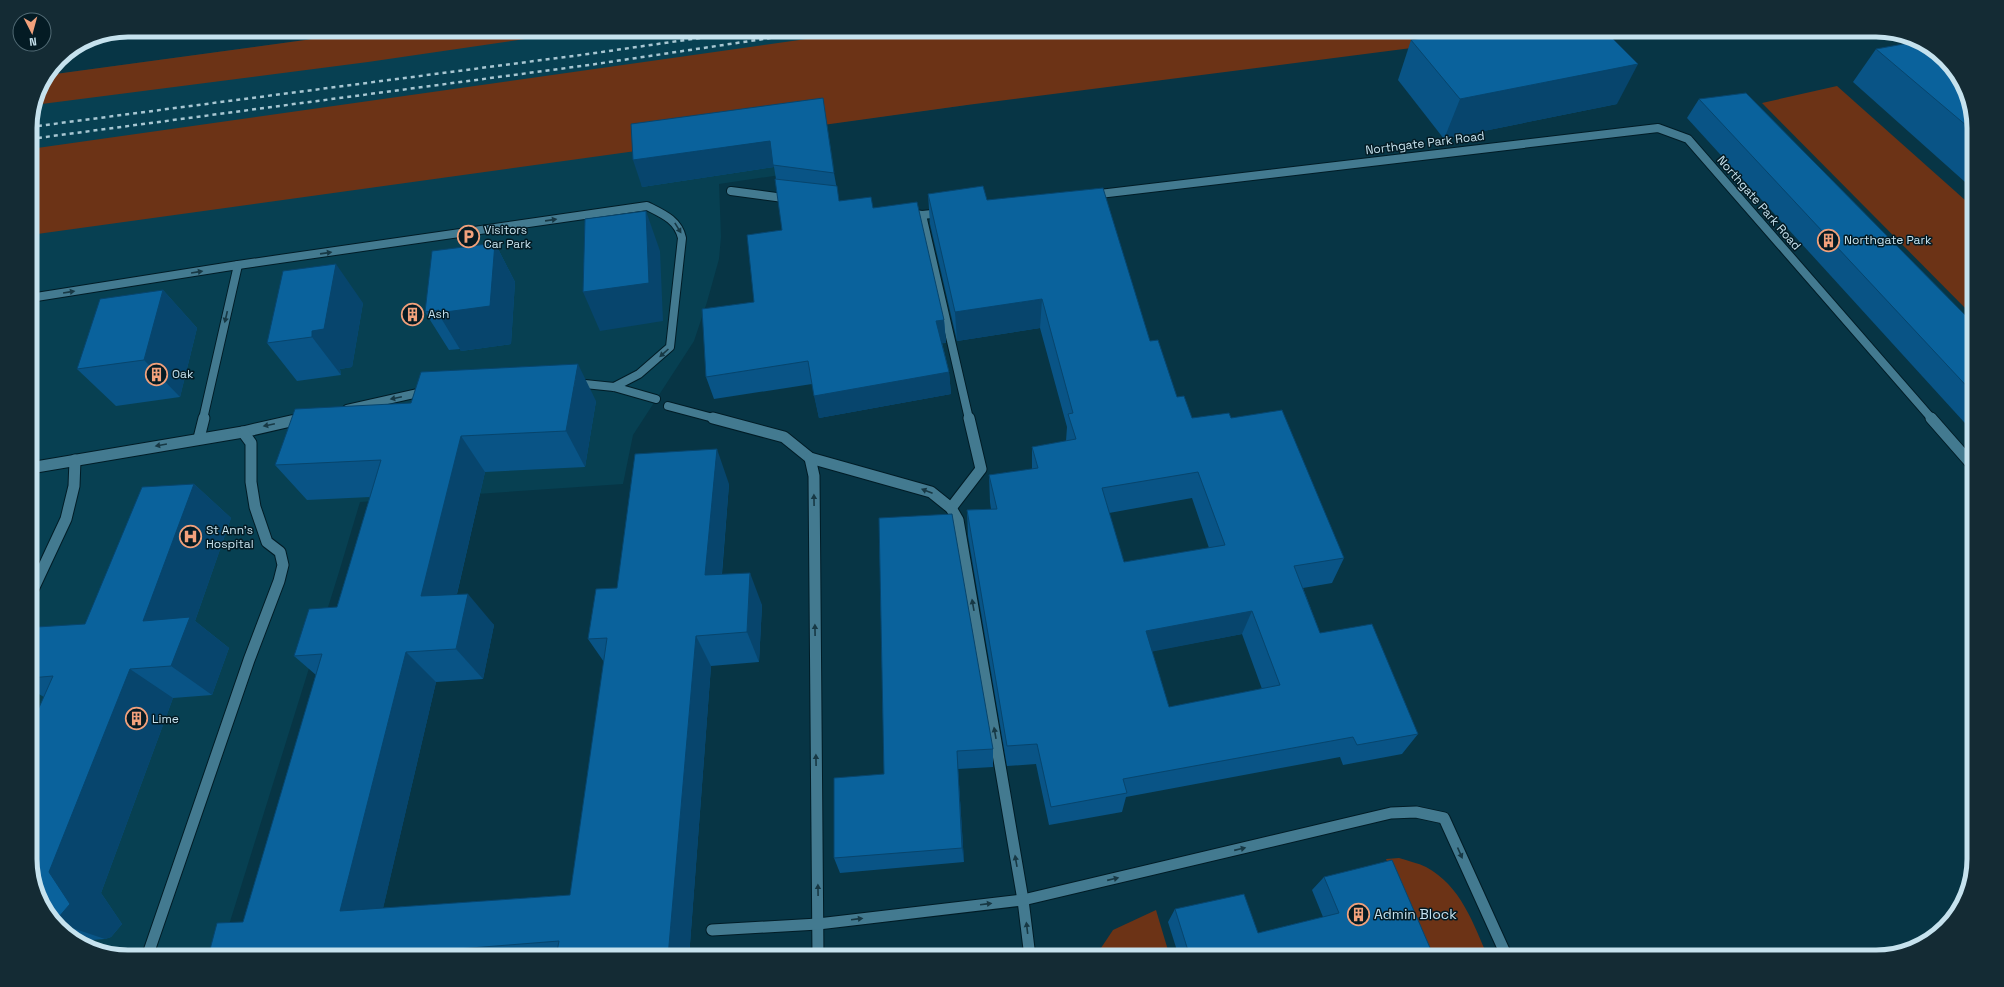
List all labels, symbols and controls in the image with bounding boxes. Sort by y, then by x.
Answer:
north arrow [12,12,52,52]
text: N [29,35,37,49]
street label: Northgate Park Road [1364,128,1486,158]
street label: Northgate Park Road [1714,152,1804,254]
one-way arrow [545,217,557,223]
place label: Visitors Car Park [484,222,532,252]
one-way arrow [674,223,682,233]
parking icon: Visitors Car Park [456,224,482,250]
building icon: Northgate Park [1815,227,1841,253]
place label: Northgate Park [1844,232,1932,248]
one-way arrow [320,250,332,256]
one-way arrow [191,268,203,274]
one-way arrow [63,289,75,295]
building icon: Ash [399,301,425,327]
place label: Ash [428,306,449,322]
one-way arrow [223,311,229,323]
one-way arrow [659,348,669,358]
building icon: Oak [143,361,169,387]
place label: Oak [172,366,194,382]
one-way arrow [390,395,402,401]
one-way arrow [263,423,275,429]
one-way arrow [155,442,167,448]
one-way arrow [920,488,932,494]
one-way arrow [811,493,817,506]
place label: St Ann's Hospital [206,522,254,552]
hospital icon: St Ann's Hospital [177,524,203,550]
one-way arrow [970,599,976,611]
one-way arrow [812,623,818,636]
building icon: Lime [124,706,150,732]
place label: Lime [152,711,179,727]
one-way arrow [991,727,997,739]
one-way arrow [813,753,819,766]
one-way arrow [1233,845,1246,851]
one-way arrow [1457,848,1463,859]
one-way arrow [1013,855,1019,867]
one-way arrow [1107,875,1119,881]
one-way arrow [815,883,821,896]
one-way arrow [980,901,992,907]
building icon: Admin Block [1345,901,1371,927]
place label: Admin Block [1374,905,1457,923]
one-way arrow [851,916,863,922]
one-way arrow [1023,922,1030,934]

